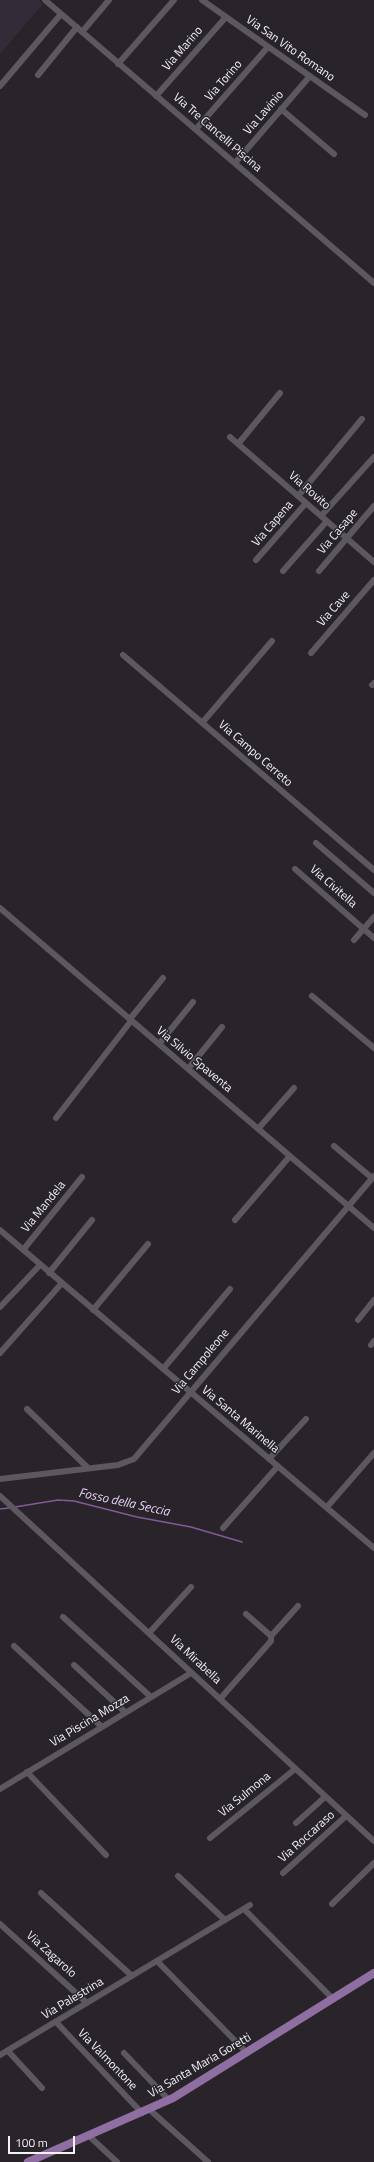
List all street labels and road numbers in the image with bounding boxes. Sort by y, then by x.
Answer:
street label: Via San Vito Romano [243,13,337,85]
street label: Via Marino [160,24,206,74]
street label: Via Torino [202,58,246,104]
street label: Via Lavinio [241,88,287,138]
street label: Via Tre Cancelli Piscina [170,91,264,175]
street label: Via Rovito [285,469,333,513]
street label: Via Capena [249,498,297,550]
street label: Via Casape [315,506,361,558]
street label: Via Cave [315,588,353,630]
street label: Via Campo Cerreto [215,718,295,790]
street label: Via Civitella [307,863,359,911]
street label: Via Silvio Spaventa [153,1024,235,1096]
street label: Via Mandela [19,1178,69,1236]
street label: Via Campoleone [169,1326,233,1398]
street label: Via Santa Marinella [198,1383,282,1457]
street label: Via Mirabella [166,1633,224,1687]
street label: Via Piscina Mozza [48,1692,132,1750]
street label: Via Sulmona [216,1770,274,1820]
street label: Via Roccaraso [276,1808,338,1866]
street label: Via Zagarolo [23,1929,79,1981]
street label: Via Palestrina [40,1975,106,2023]
street label: Via Valmontone [74,2026,140,2094]
street label: Via Santa Maria Goretti [146,2031,254,2101]

